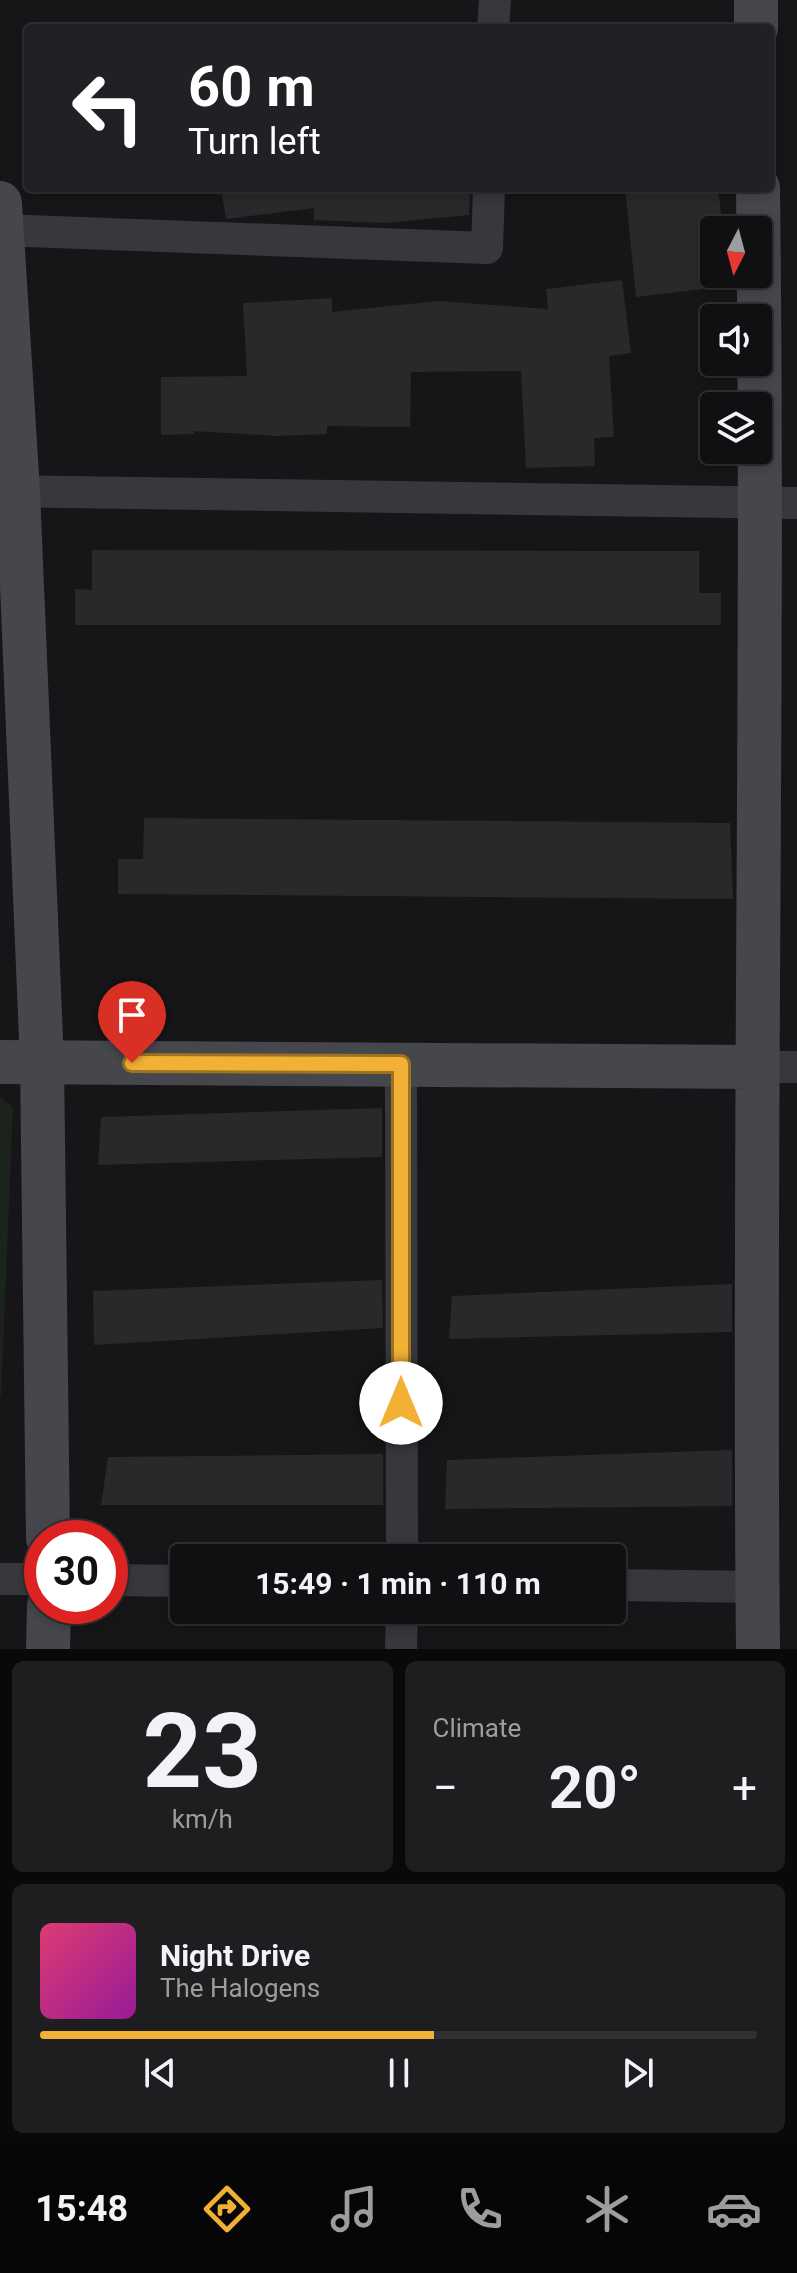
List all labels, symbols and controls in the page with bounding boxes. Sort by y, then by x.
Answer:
text: 60 m [188,54,315,120]
icon: left [56,56,160,160]
text: Turn left [188,121,321,163]
north arrow [700,216,772,288]
map controls [700,216,772,464]
button: sound [700,304,772,376]
button: layers [700,392,772,464]
pin [98,981,166,1063]
icon: arrive [110,993,154,1037]
position arrow [359,1361,443,1445]
speed limit sign: 30 [24,1520,128,1624]
text: 15:49 · 1 min · 110 m [255,1566,541,1601]
text: 23 [143,1691,262,1812]
text: Climate [433,1713,521,1743]
text: 20° [549,1752,641,1823]
text: − [433,1762,458,1814]
text: + [732,1762,757,1814]
text: km/h [172,1804,233,1834]
text: Night Drive [160,1938,310,1973]
text: The Halogens [160,1973,320,2003]
icon: previous [138,2051,182,2095]
icon: pause [377,2051,421,2095]
icon: next [616,2051,660,2095]
icon: directions [199,2181,255,2237]
icon: music [326,2181,382,2237]
icon: phone [452,2181,508,2237]
icon: climate [579,2181,635,2237]
icon: car [706,2181,762,2237]
text: 15:48 [35,2188,128,2230]

